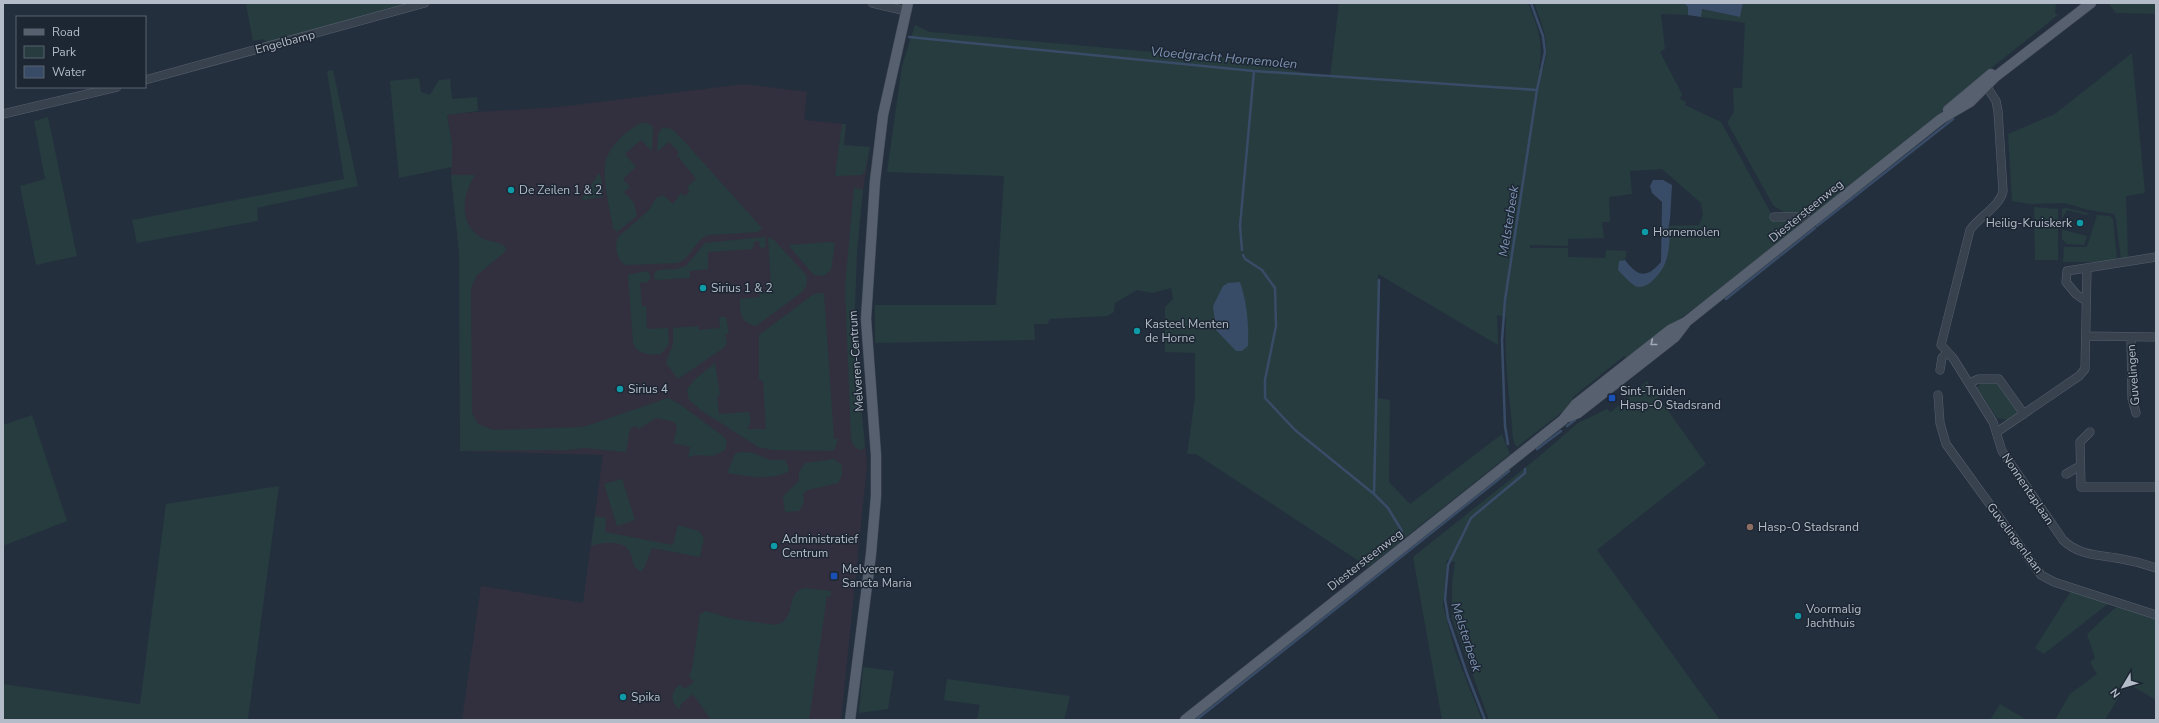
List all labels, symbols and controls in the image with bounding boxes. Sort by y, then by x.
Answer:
legend [16,16,146,88]
text: Road [52,24,80,40]
street label: Engelbamp [253,26,317,58]
water label: Vloedgracht Hornemolen [1150,43,1298,73]
text: Park [52,44,77,60]
text: Water [52,64,86,80]
street label: Diestersteenweg [1765,176,1847,246]
place label: De Zeilen 1 & 2 [519,182,602,198]
water label: Melsterbeek [1494,184,1524,258]
marker: De Zeilen 1 & 2 [506,185,516,195]
place label: Heilig-Kruiskerk [1986,215,2073,231]
marker: Heilig-Kruiskerk [2075,218,2085,228]
place label: Hornemolen [1653,224,1720,240]
marker: Hornemolen [1640,227,1650,237]
place label: Sirius 1 & 2 [711,280,773,296]
marker: Sirius 1 & 2 [698,283,708,293]
street label: Melveren-Centrum [844,310,868,412]
place label: Kasteel Menten de Horne [1145,316,1229,346]
marker: Kasteel Menten de Horne [1132,326,1142,336]
one-way arrow [1651,339,1658,346]
street label: Guvelingen [2123,344,2143,406]
place label: Sirius 4 [628,381,668,397]
place label: Sint-Truiden Hasp-O Stadsrand [1620,383,1721,413]
marker: Sirius 4 [615,384,625,394]
marker: Sint-Truiden Hasp-O Stadsrand [1607,393,1617,403]
street label: Nonnentaplaan [1998,450,2058,528]
street label: Guvelingenlaan [1983,499,2047,577]
place label: Hasp-O Stadsrand [1758,519,1859,535]
marker: Hasp-O Stadsrand [1745,522,1755,532]
street label: Diestersteenweg [1324,526,1406,594]
place label: Administratief Centrum [782,531,859,561]
marker: Administratief Centrum [769,541,779,551]
place label: Melveren Sancta Maria [842,561,912,591]
marker: Melveren Sancta Maria [829,571,839,581]
water label: Melsterbeek [1446,600,1486,675]
place label: Voormalig Jachthuis [1805,601,1861,631]
marker: Voormalig Jachthuis [1793,611,1803,621]
north arrow [2103,667,2143,707]
text: N [2107,685,2124,701]
place label: Spika [631,689,660,705]
marker: Spika [618,692,628,702]

